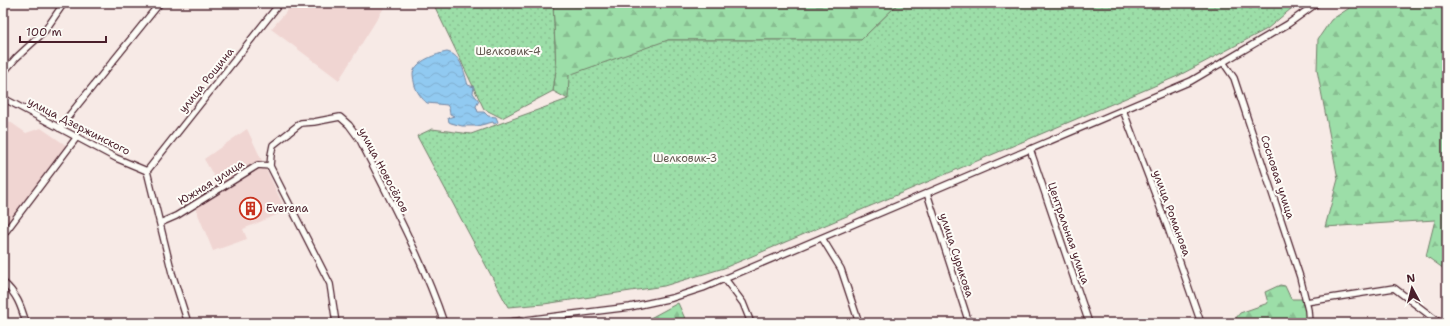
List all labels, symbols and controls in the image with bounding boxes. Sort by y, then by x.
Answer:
scale bar [20,18,106,44]
text: 100 m [26,24,62,40]
street label: улица Рощина [175,44,237,116]
park label: Шелковик-4 [475,44,541,59]
street label: улица Дзержинского [25,94,133,159]
street label: улица Новосёлов [355,125,412,215]
street label: Сосновая улица [1257,133,1298,221]
park label: Шелковик-3 [653,151,717,166]
street label: Южная улица [176,156,247,209]
street label: улица Романова [1149,168,1194,259]
street label: Центральная улица [1044,180,1093,286]
building icon: Everena [237,195,263,221]
place label: Everena [266,201,308,216]
street label: улица Сурикова [936,211,977,299]
north arrow [1392,268,1432,308]
text: N [1406,271,1416,287]

